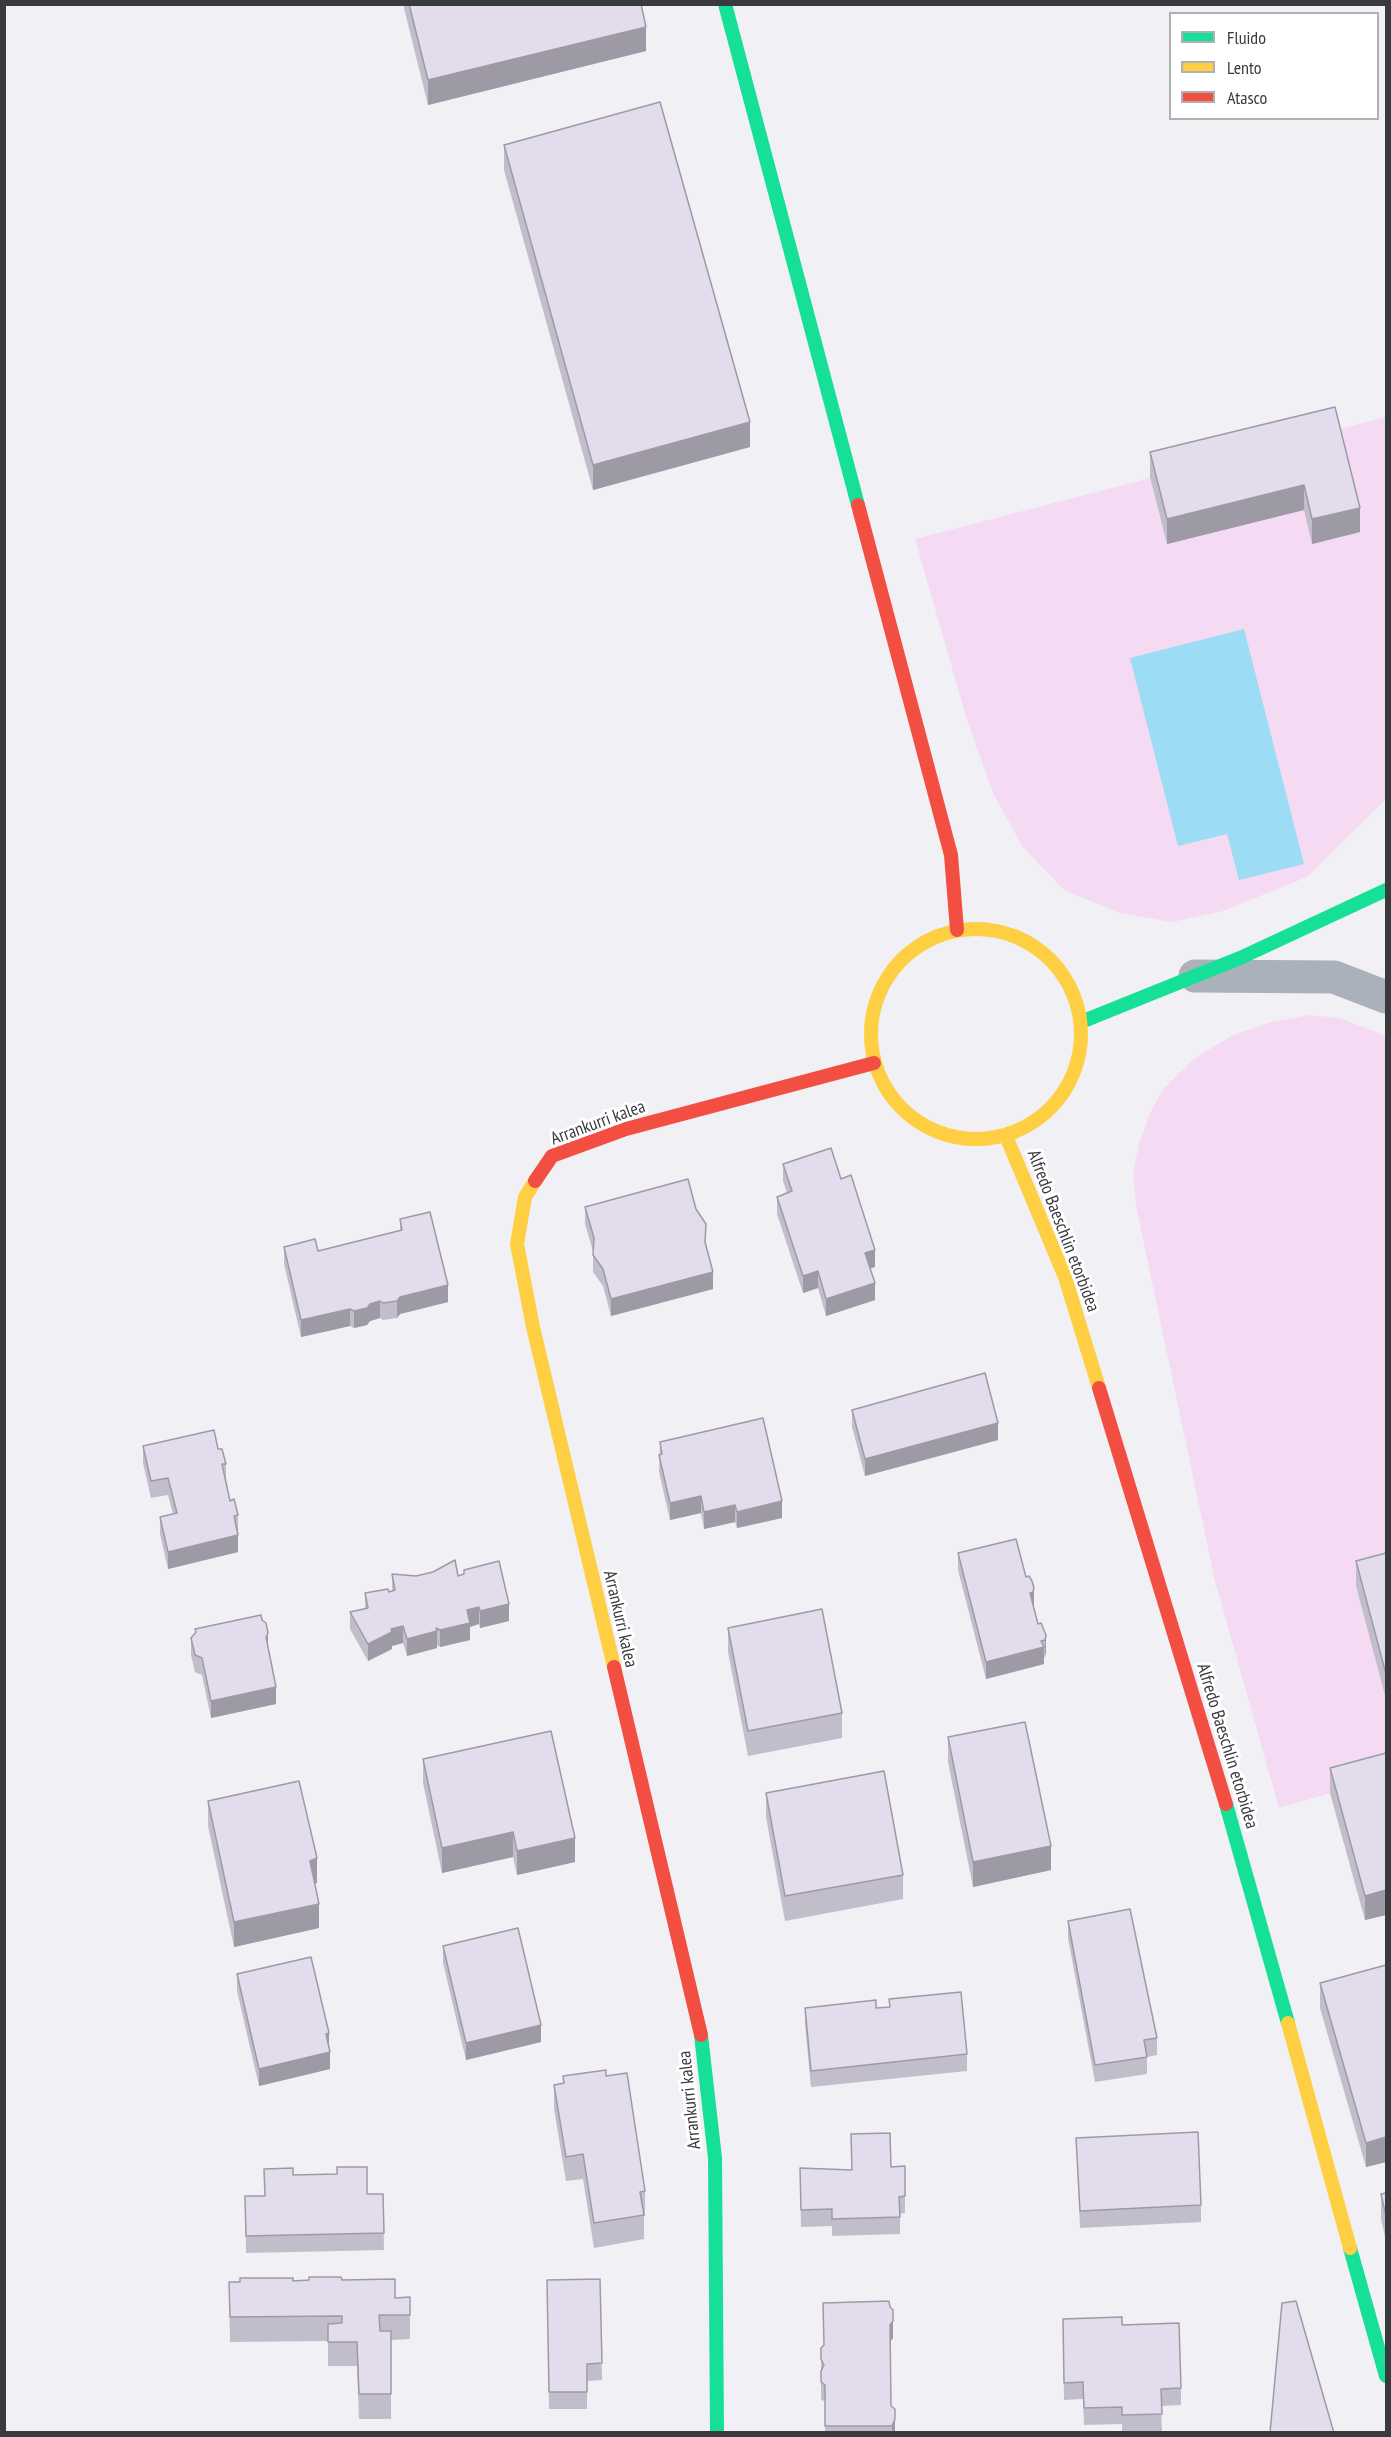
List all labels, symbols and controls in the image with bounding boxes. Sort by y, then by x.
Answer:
legend [1169,12,1379,120]
text: Fluido [1227,26,1266,49]
text: Lento [1227,56,1262,79]
text: Atasco [1227,86,1267,109]
street label: Arrankurri kalea [548,1096,648,1150]
street label: Alfredo Baeschlin etorbidea [1022,1147,1104,1315]
street label: Arrankurri kalea [598,1568,642,1670]
street label: Alfredo Baeschlin etorbidea [1192,1661,1262,1831]
street label: Arrankurri kalea [674,2050,706,2150]

